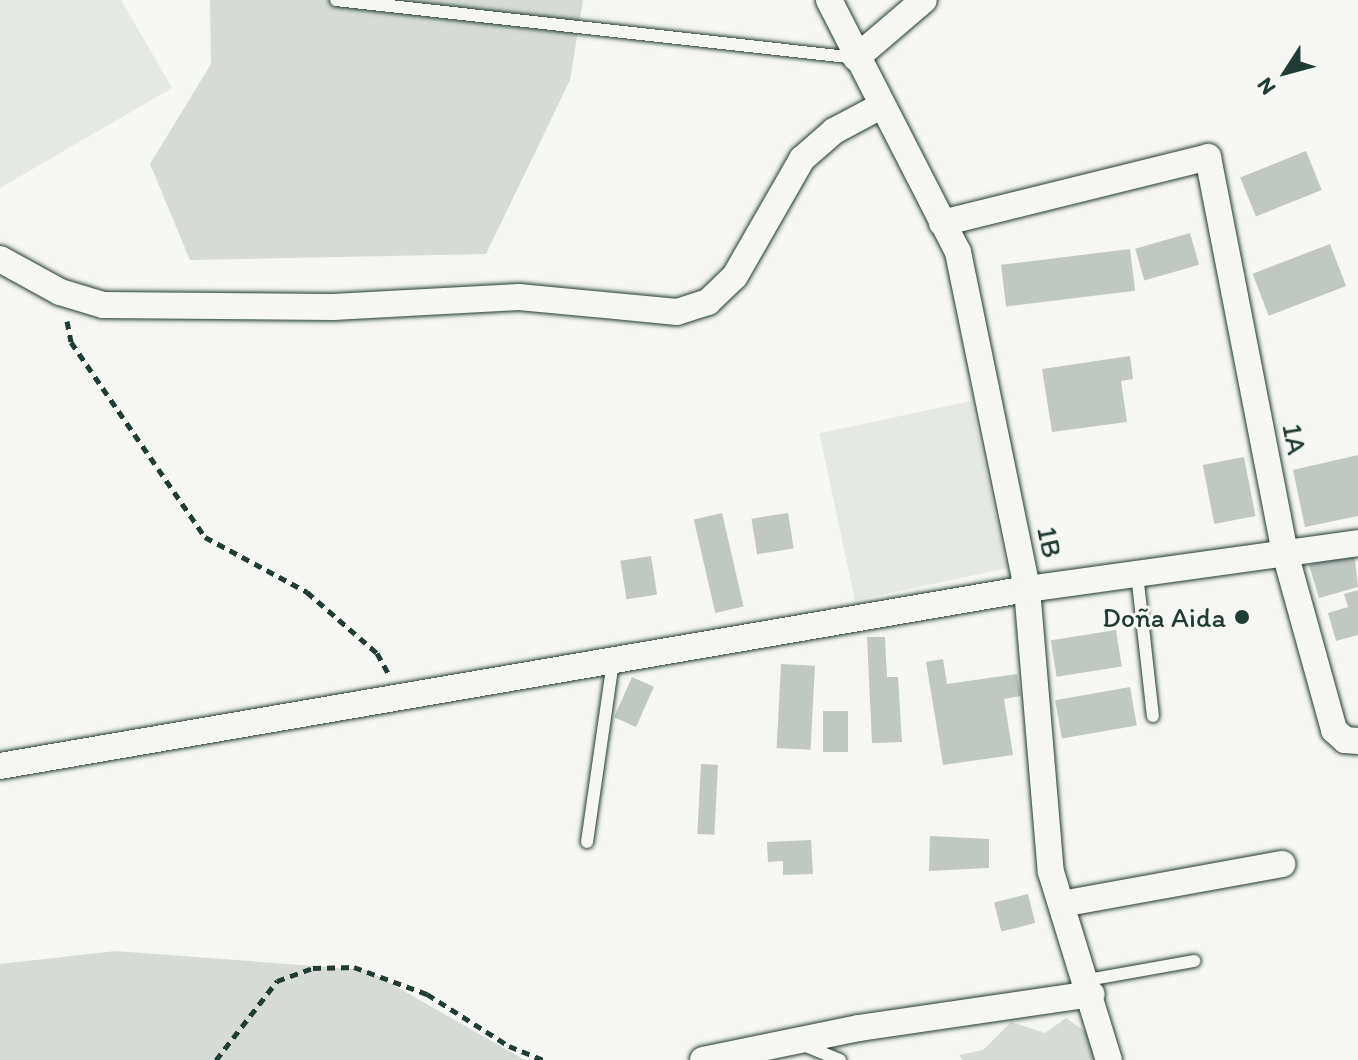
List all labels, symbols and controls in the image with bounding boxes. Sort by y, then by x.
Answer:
north arrow [1246,32,1326,112]
text: N [1251,72,1281,100]
street label: 1A [1276,421,1314,457]
street label: 1B [1030,523,1070,561]
place label: Doña Aida [1103,600,1226,634]
marker: Doña Aida [1233,608,1251,626]

